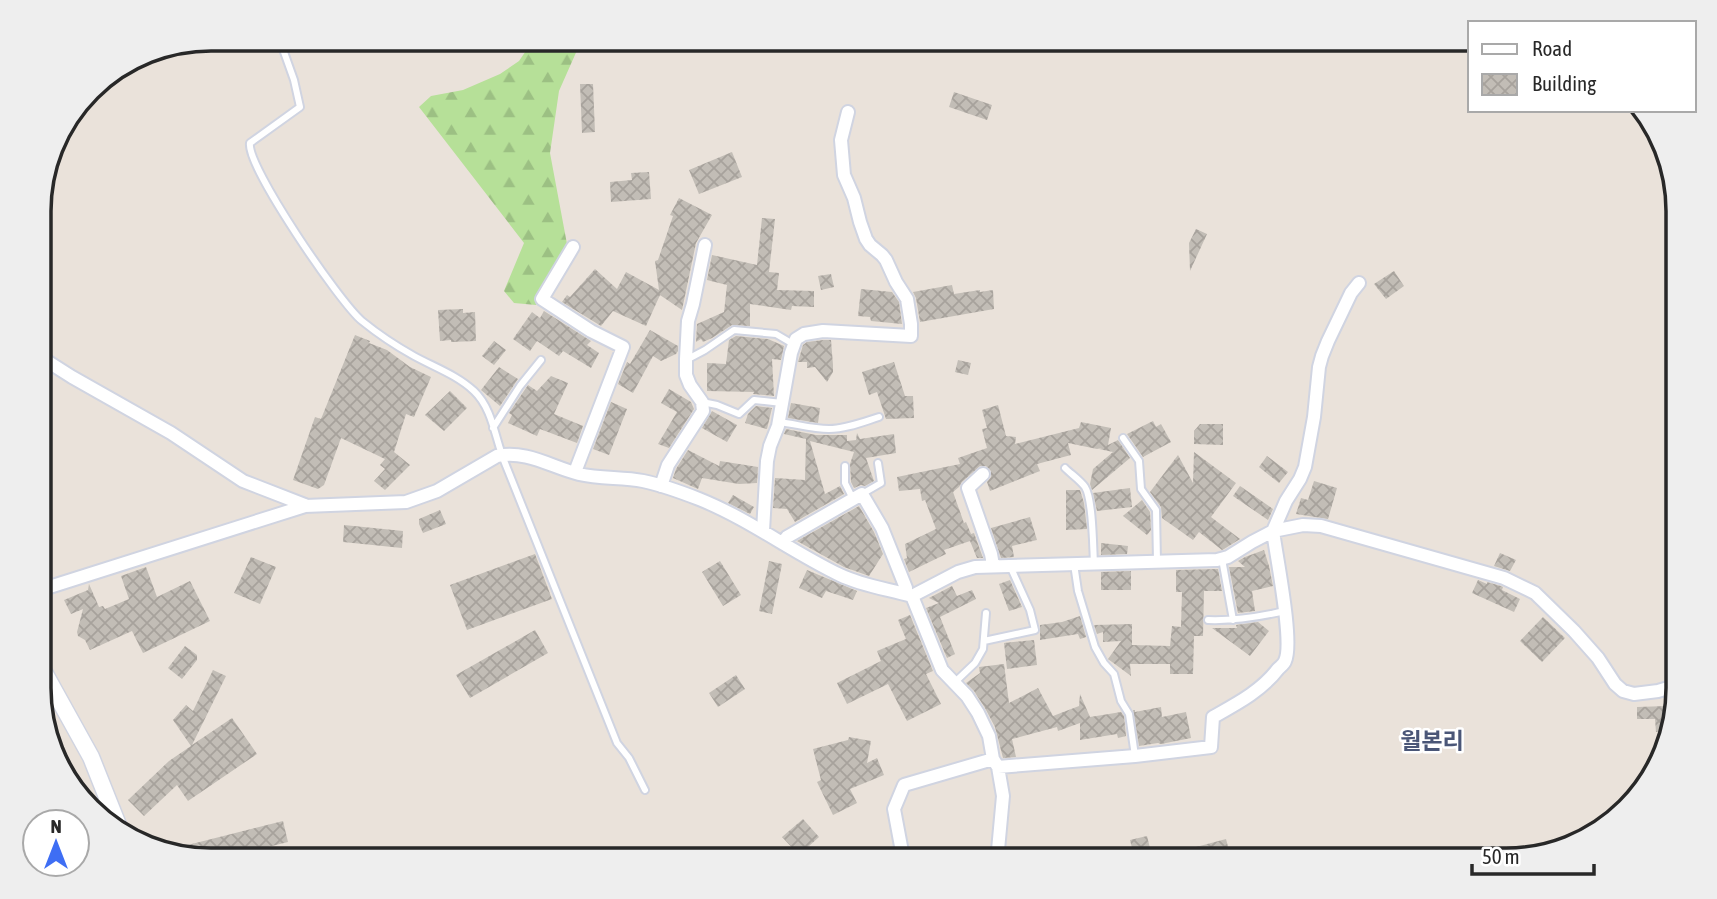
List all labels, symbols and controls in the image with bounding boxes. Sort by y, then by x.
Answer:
legend [1468,21,1696,112]
text: Road [1532,36,1572,60]
text: Building [1532,71,1596,95]
district label: 월본리 [1400,728,1464,754]
north arrow [21,808,91,878]
text: N [50,815,62,837]
scale bar [1472,832,1594,876]
text: 50 m [1482,844,1520,868]

